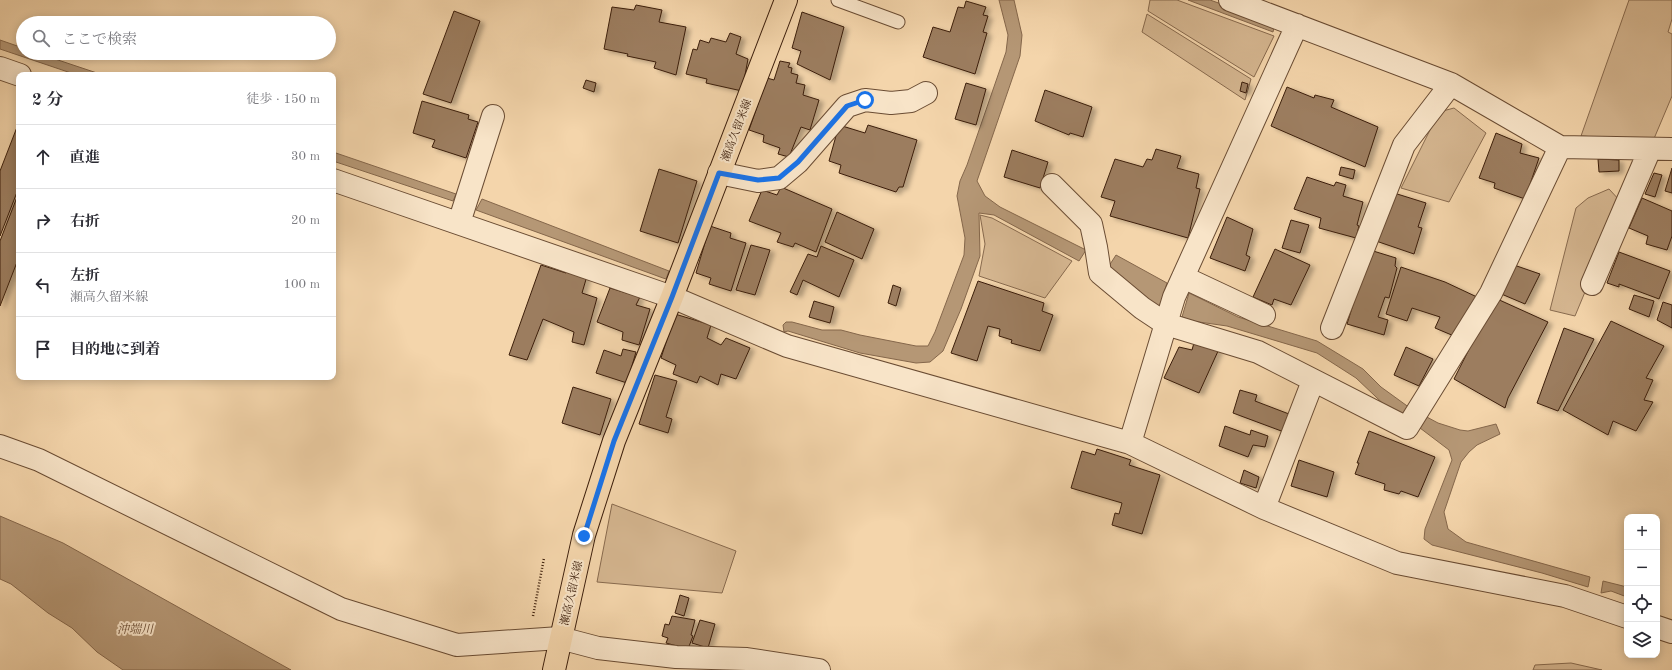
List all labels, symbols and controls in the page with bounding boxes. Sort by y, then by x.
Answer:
search box [16,16,336,60]
icon: search [30,27,52,49]
text: ここで検索 [62,33,137,48]
route start [856,91,874,109]
text: 2 分 [32,92,64,109]
text: 徒歩 · 150 m [246,93,320,106]
street label: 瀬高久留米線 [719,97,754,163]
icon: ahead [32,146,54,168]
text: 30 m [291,150,320,163]
text: 直進 [70,151,100,166]
icon: right [32,210,54,232]
text: 20 m [291,214,320,227]
text: 右折 [70,215,100,230]
text: 左折 [70,269,100,284]
icon: left [32,274,54,296]
text: 100 m [283,278,320,291]
text: 瀬高久留米線 [70,291,148,304]
icon: arrive [32,338,54,360]
text: 目的地に到着 [70,343,160,358]
map controls [1624,514,1660,658]
button: + [1624,514,1660,550]
route end [575,527,593,545]
button: − [1624,550,1660,586]
street label: 瀬高久留米線 [558,559,585,627]
button: locate [1624,586,1660,622]
water label: 沖端川 [117,622,155,636]
button: layers [1624,622,1660,658]

